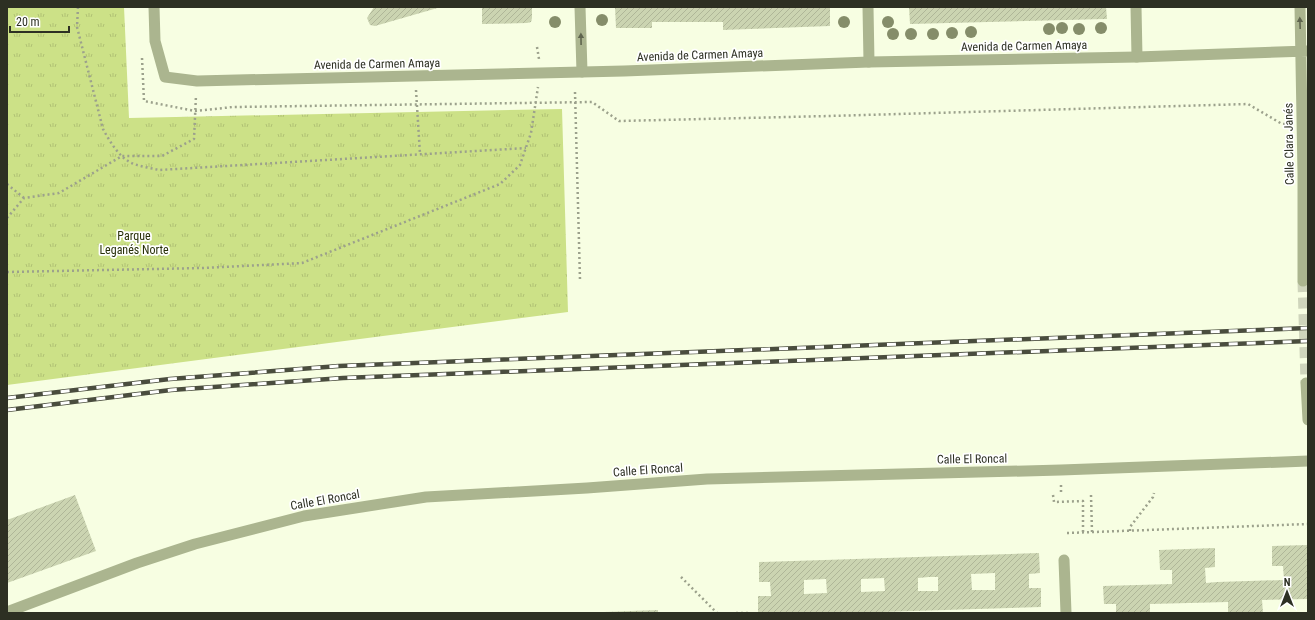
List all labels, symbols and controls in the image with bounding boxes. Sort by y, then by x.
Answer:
scale bar [10,8,69,34]
text: 20 m [16,15,40,29]
one-way arrow [1297,17,1304,29]
one-way arrow [578,32,584,45]
street label: Avenida de Carmen Amaya [961,38,1088,54]
street label: Avenida de Carmen Amaya [637,46,764,64]
street label: Avenida de Carmen Amaya [314,56,441,72]
street label: Calle Clara Janés [1281,103,1297,185]
park label: Parque Leganés Norte [99,229,169,257]
street label: Calle El Roncal [937,451,1007,467]
street label: Calle El Roncal [613,461,683,479]
street label: Calle El Roncal [289,487,361,513]
north arrow [1267,572,1307,612]
text: N [1284,576,1291,589]

